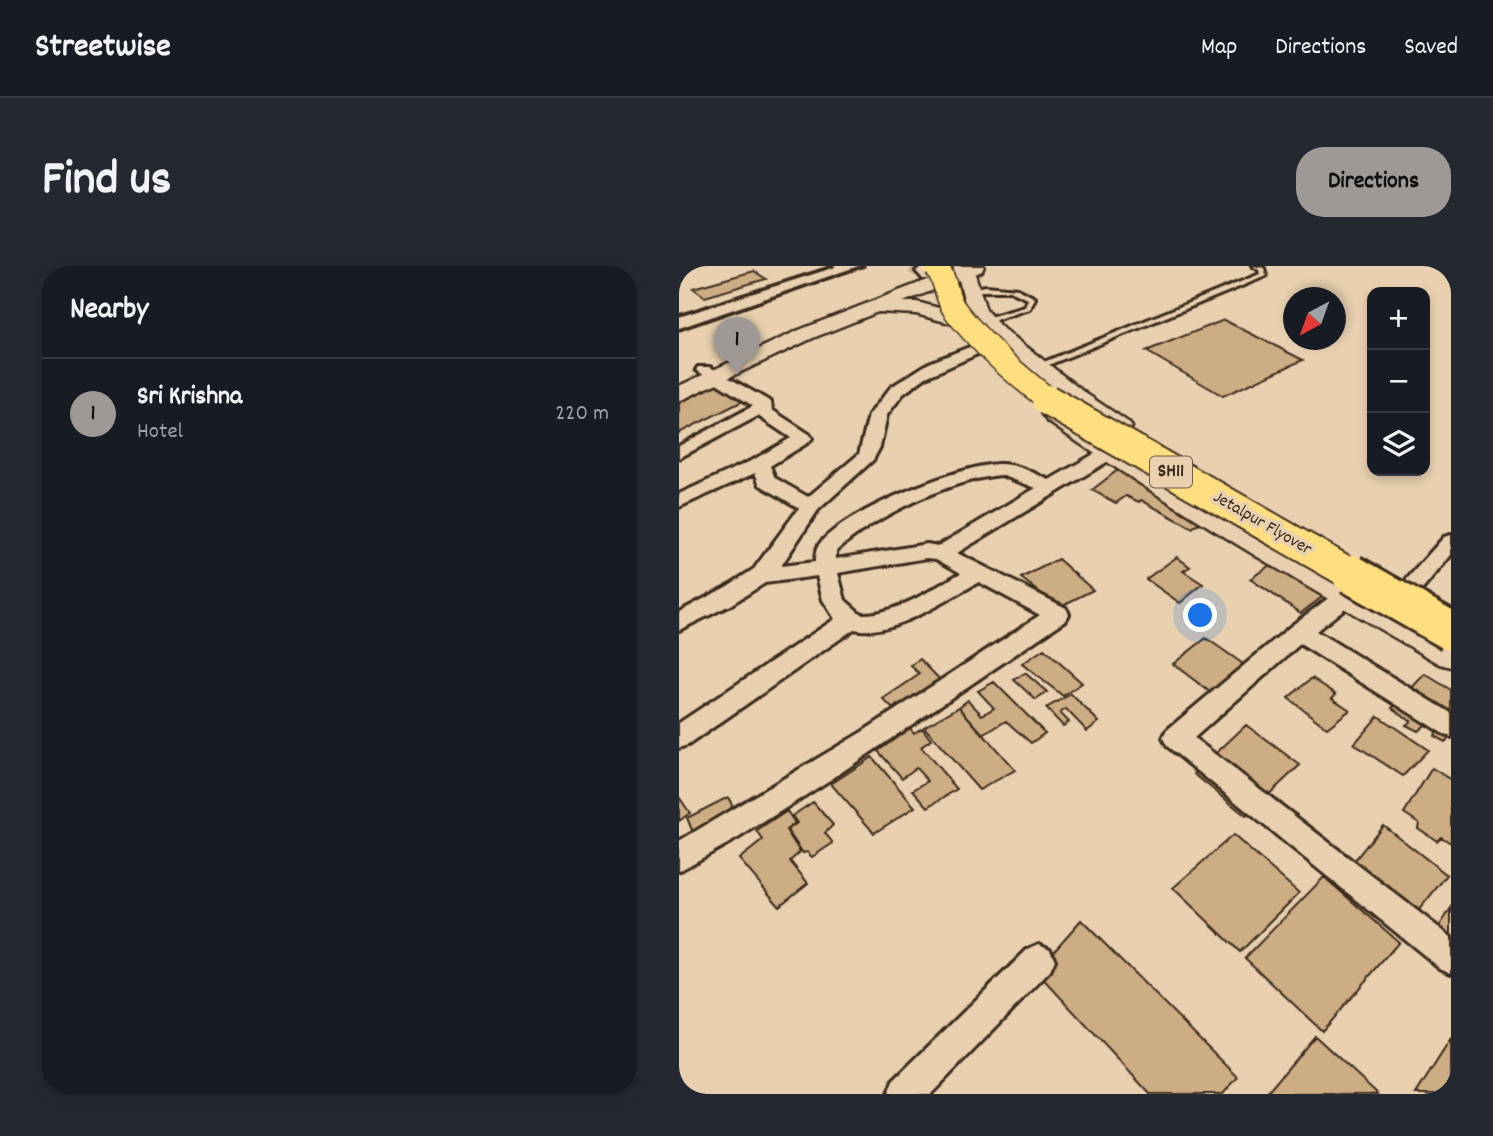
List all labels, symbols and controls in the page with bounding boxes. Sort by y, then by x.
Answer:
text: Streetwise [35,25,171,72]
text: Map [1201,31,1237,65]
text: Directions [1275,31,1366,65]
text: Saved [1404,31,1458,65]
text: Find us [42,147,171,217]
button: Directions [1296,147,1451,217]
north arrow [1283,287,1346,350]
map controls [1367,287,1430,476]
button: + [1367,287,1430,350]
text: Nearby [70,290,148,333]
pin: 1 [714,317,760,375]
button: − [1367,350,1430,413]
text: Sri Krishna [137,379,242,416]
text: 1 [90,398,96,431]
text: 220 m [555,398,609,431]
button: layers [1367,413,1430,476]
text: Hotel [137,416,183,449]
road number: SH11 [1150,456,1192,488]
street label: Jetalpur Flyover [1208,486,1316,563]
your location [1183,598,1217,632]

